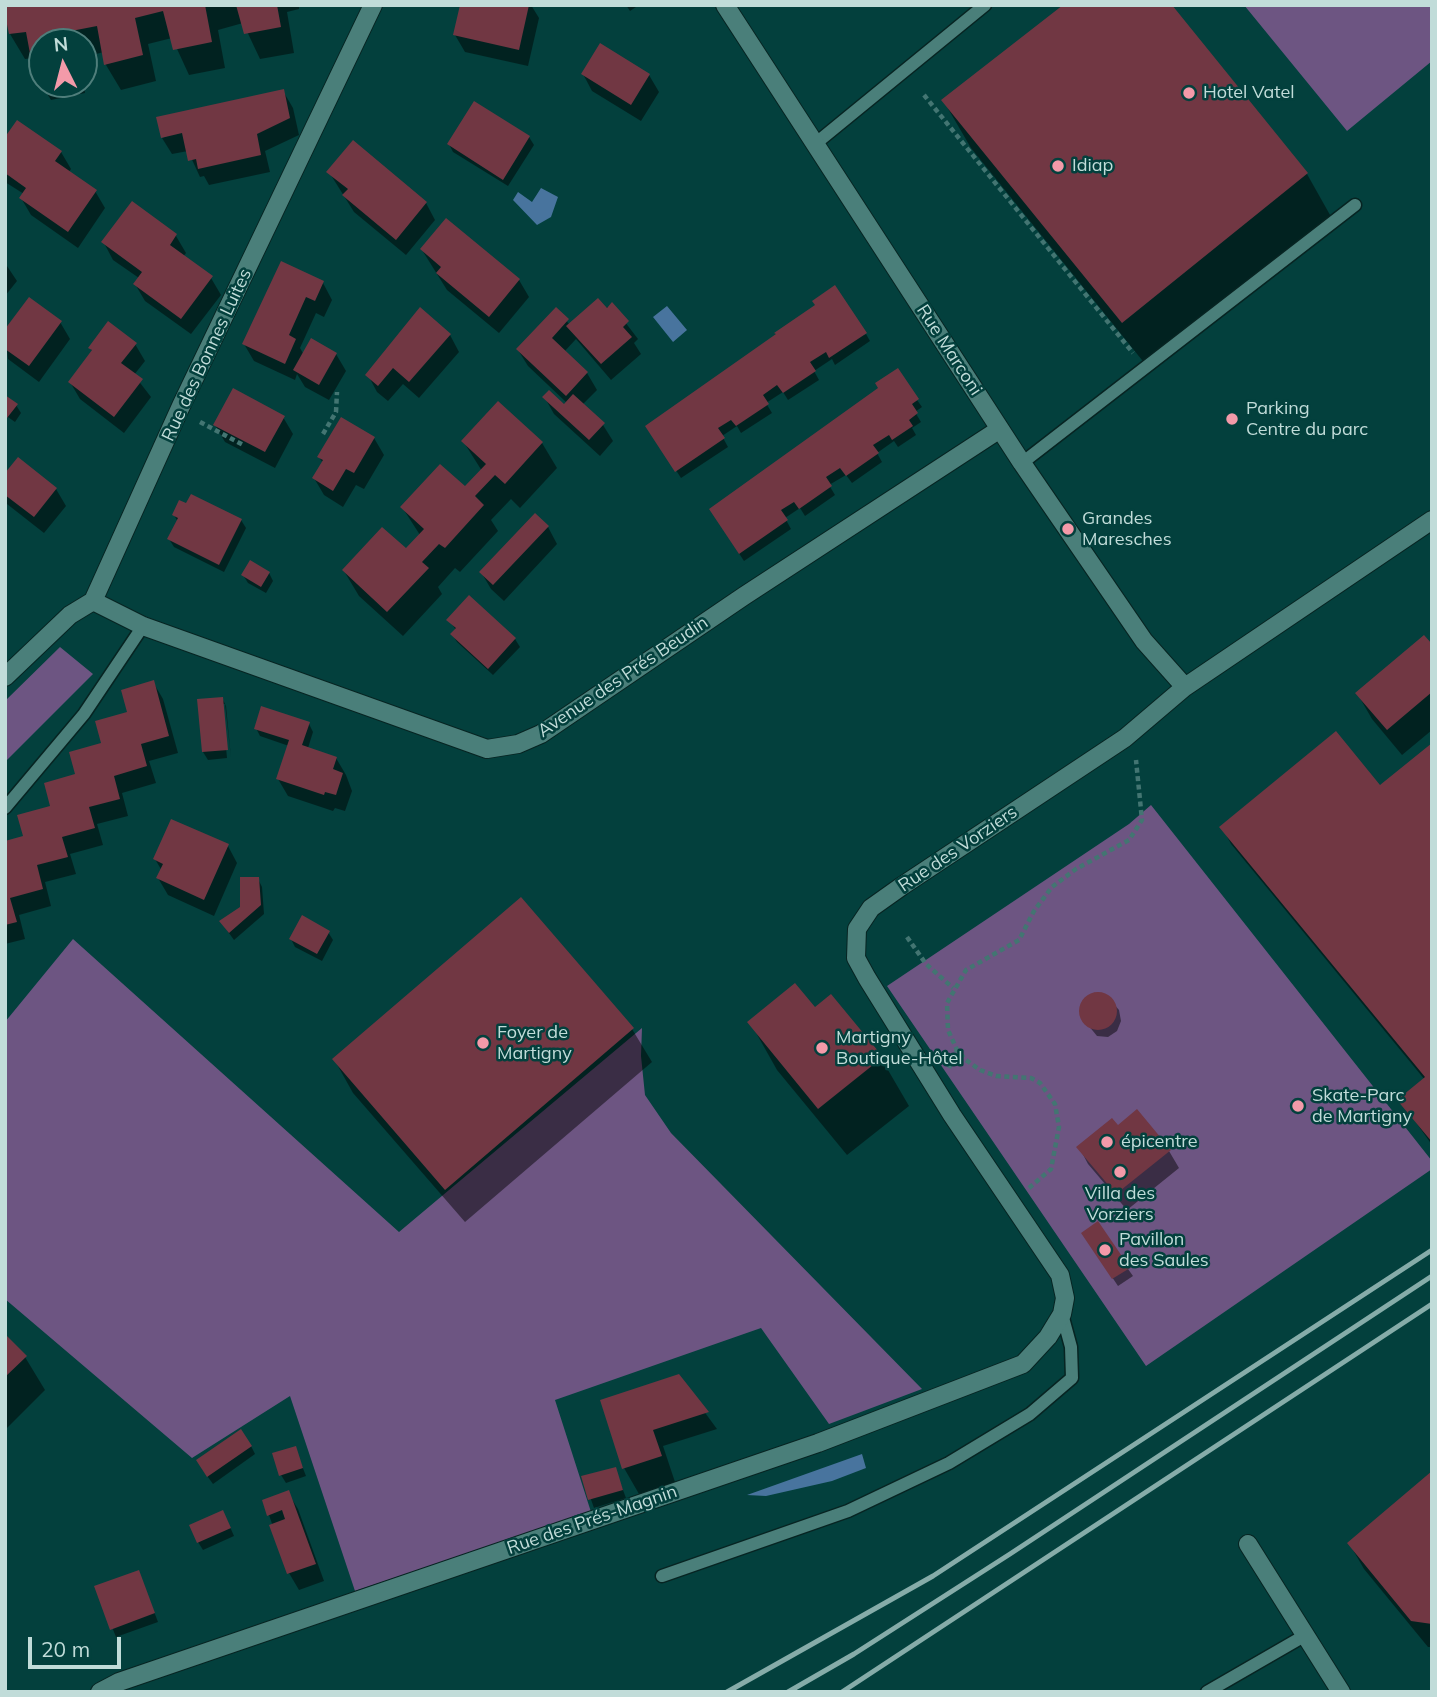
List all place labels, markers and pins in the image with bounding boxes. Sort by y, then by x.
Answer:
place label: Hotel Vatel [1203,82,1295,104]
marker: Hotel Vatel [1181,85,1197,101]
place label: Idiap [1072,155,1113,177]
marker: Idiap [1050,158,1066,174]
place label: Parking Centre du parc [1246,398,1368,440]
marker: Parking Centre du parc [1224,411,1240,427]
place label: Grandes Maresches [1082,508,1172,550]
marker: Grandes Maresches [1060,521,1076,537]
place label: Foyer de Martigny [497,1022,572,1064]
place label: Martigny Boutique-Hôtel [836,1027,963,1070]
marker: Foyer de Martigny [475,1035,491,1051]
marker: Martigny Boutique-Hôtel [814,1040,830,1056]
place label: Skate-Parc de Martigny [1312,1085,1412,1128]
marker: Skate-Parc de Martigny [1290,1098,1306,1114]
place label: épicentre [1121,1131,1197,1153]
marker: épicentre [1099,1134,1115,1150]
marker: Villa des Vorziers [1112,1164,1128,1180]
place label: Villa des Vorziers [1085,1183,1155,1226]
place label: Pavillon des Saules [1119,1229,1209,1272]
marker: Pavillon des Saules [1097,1242,1113,1258]

